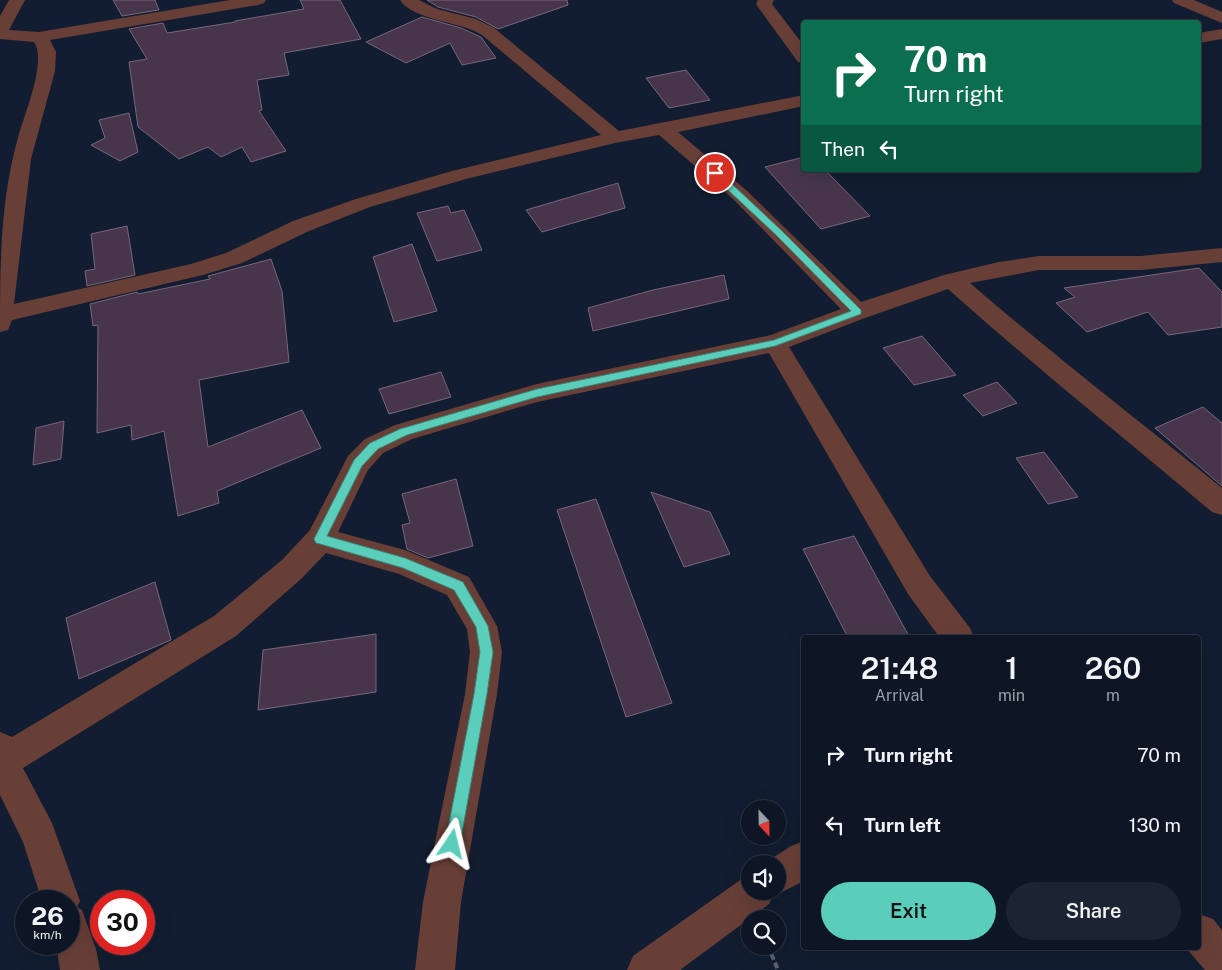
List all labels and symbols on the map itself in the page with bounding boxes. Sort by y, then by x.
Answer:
pin [694,152,736,194]
north arrow [741,800,786,845]
position arrow [425,817,477,869]
speed limit sign: 30 [90,890,155,955]

